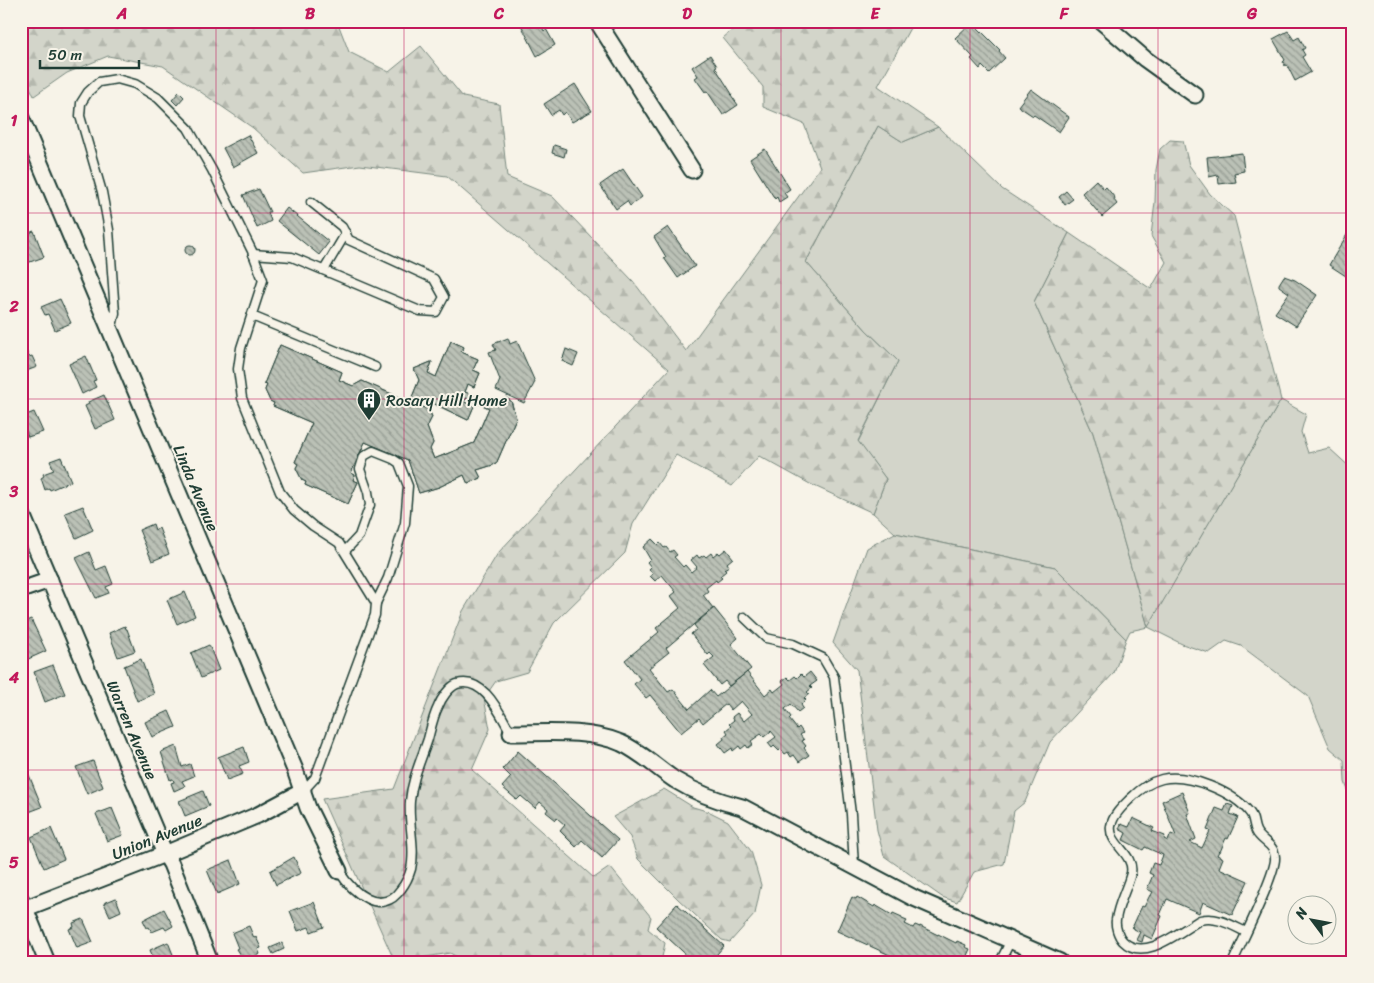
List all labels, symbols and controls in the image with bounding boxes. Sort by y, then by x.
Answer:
text: A [116,0,127,28]
text: B [305,0,316,28]
text: C [493,0,505,28]
text: D [682,0,692,28]
text: E [871,0,881,28]
text: F [1059,0,1070,28]
text: G [1246,0,1258,28]
scale bar [40,38,139,70]
text: 50 m [48,42,83,68]
text: 1 [11,106,18,135]
text: 2 [8,292,19,321]
place label: Rosary Hill Home [386,386,507,415]
building icon: Rosary Hill Home [356,387,382,421]
street label: Linda Avenue [165,440,227,536]
text: 3 [9,477,19,506]
text: 4 [8,663,19,692]
street label: Warren Avenue [98,676,166,784]
street label: Union Avenue [107,806,207,868]
text: 5 [9,848,19,877]
north arrow [1286,896,1336,946]
text: N [1288,902,1315,925]

